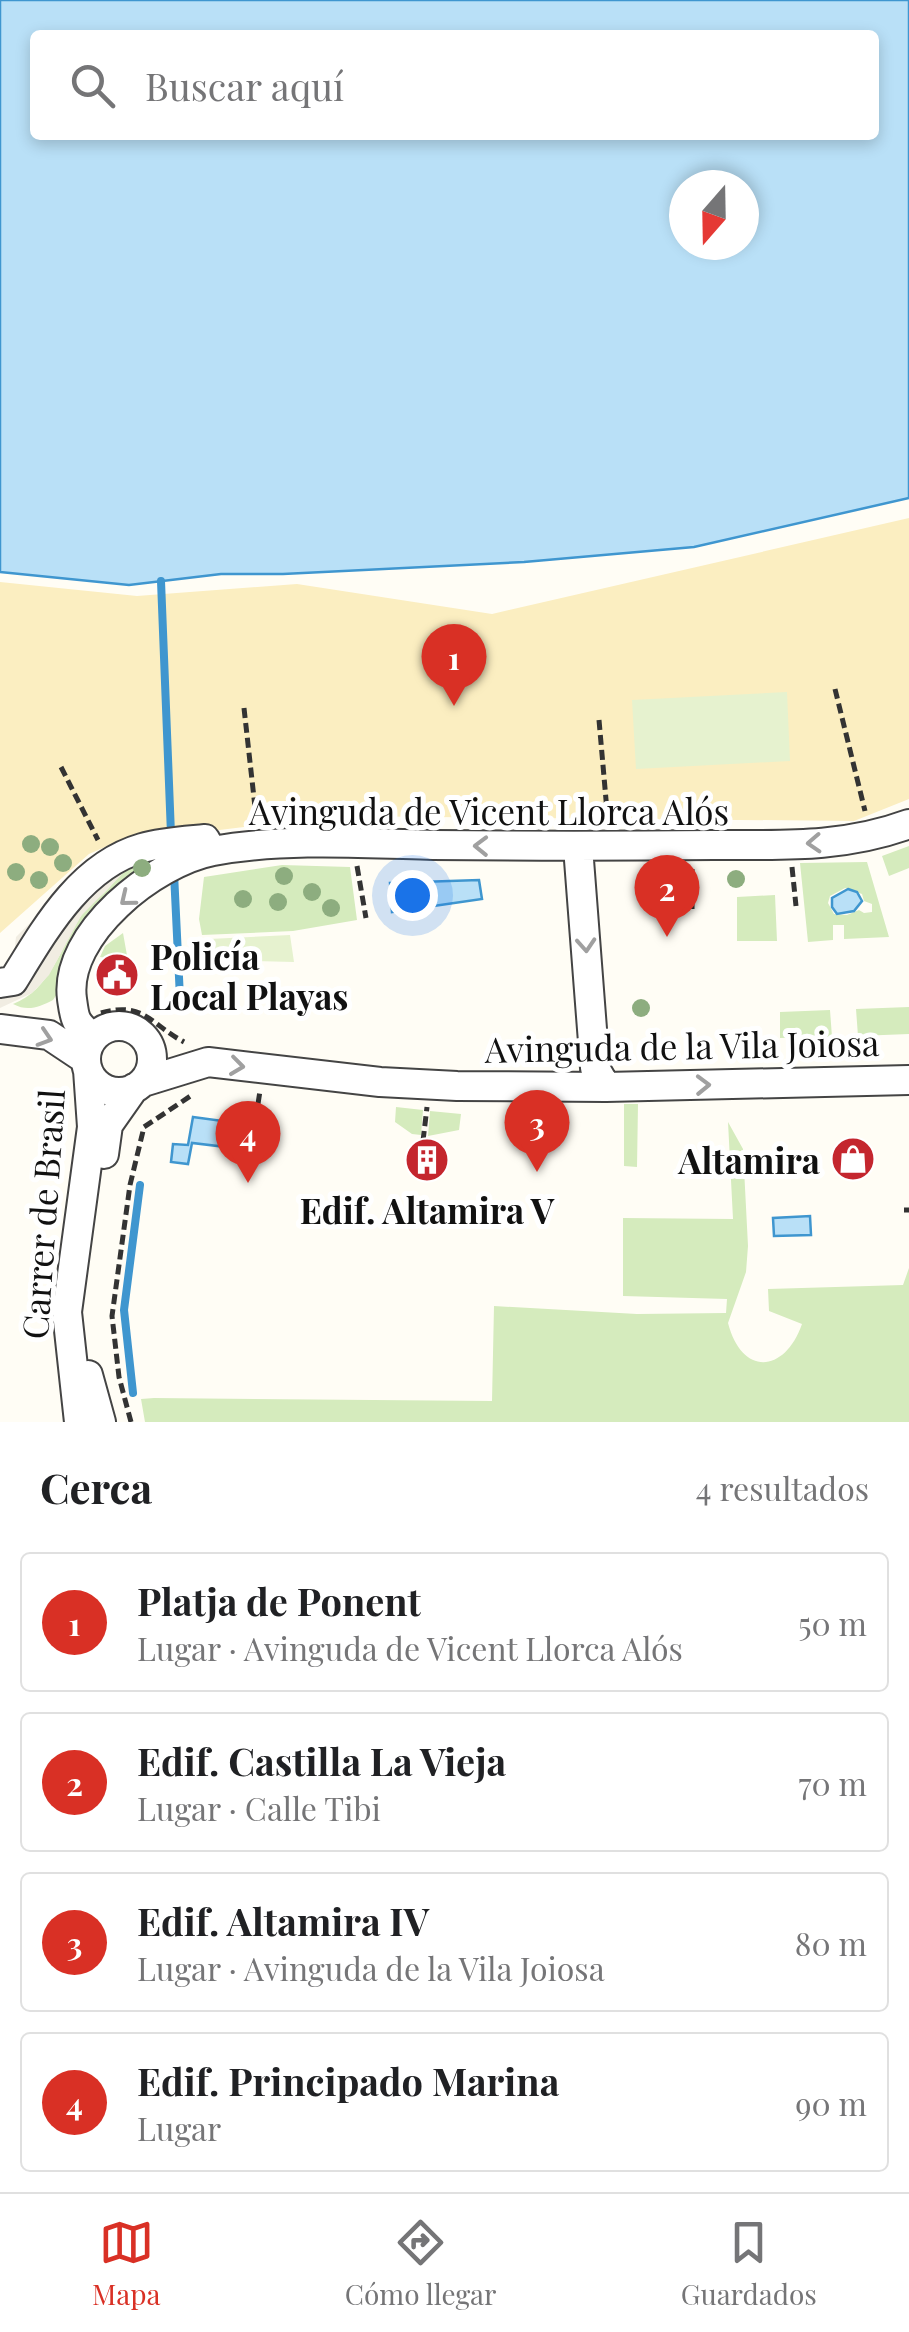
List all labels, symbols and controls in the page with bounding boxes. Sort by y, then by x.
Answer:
search box [30,30,879,140]
icon: search [65,58,120,113]
text: Buscar aquí [145,60,344,111]
north arrow [669,170,759,260]
pin: 1 [422,624,486,706]
street label: Avinguda de Vicent Llorca Alós [248,787,729,834]
one-way arrow [806,832,822,853]
one-way arrow [472,835,488,856]
pin: 2 [634,854,700,937]
your location [387,870,438,921]
one-way arrow [121,887,139,905]
place label: Policía Local Playas [150,932,349,1019]
one-way arrow [575,937,596,953]
public building icon: Policía Local Playas [94,952,140,998]
street label: Avinguda de la Vila Joiosa [483,1018,880,1072]
one-way arrow [36,1026,53,1047]
one-way arrow [229,1055,245,1076]
one-way arrow [696,1074,712,1095]
street label: Carrer de Brasil [10,1087,74,1341]
pin: 3 [504,1090,570,1172]
pin: 4 [216,1100,280,1183]
place label: Altamira [677,1136,820,1183]
shop icon: Altamira [830,1136,876,1182]
building icon: Edif. Altamira V [404,1137,450,1183]
place label: Edif. Altamira V [300,1186,555,1233]
text: Cerca [40,1459,152,1515]
text: 4 resultados [696,1466,869,1509]
text: Platja de Ponent [137,1575,421,1626]
text: 1 [68,1601,81,1644]
text: 50 m [798,1601,867,1644]
text: Lugar · Avinguda de Vicent Llorca Alós [137,1626,683,1669]
text: Edif. Castilla La Vieja [137,1735,506,1786]
text: 2 [66,1761,83,1804]
text: 70 m [798,1761,867,1804]
text: Lugar · Calle Tibi [137,1786,381,1829]
text: Edif. Altamira IV [137,1895,429,1946]
text: 3 [67,1921,82,1964]
text: 80 m [795,1921,867,1964]
text: Lugar · Avinguda de la Vila Joiosa [137,1946,605,1989]
text: Edif. Principado Marina [137,2055,559,2106]
text: 4 [66,2081,83,2124]
text: 90 m [795,2081,867,2124]
text: Lugar [137,2106,221,2149]
tab: Mapa [92,2215,161,2312]
tab: Cómo llegar [345,2215,497,2312]
tab: Guardados [681,2215,817,2312]

